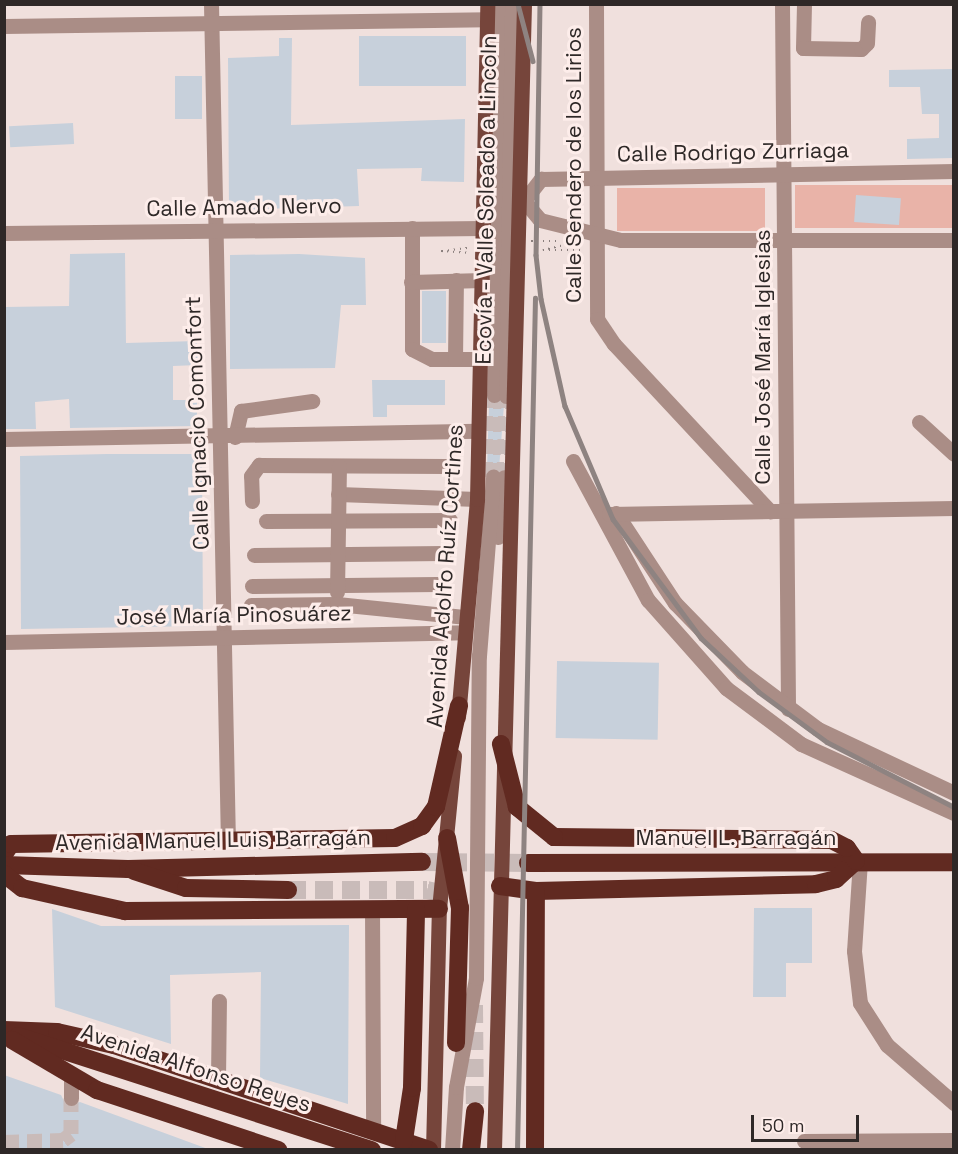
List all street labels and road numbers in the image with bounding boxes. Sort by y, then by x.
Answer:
street label: Calle Sendero de los Lirios [561,27,587,303]
street label: Ecovía - Valle Soleado a Lincoln [470,34,502,366]
street label: Calle Rodrigo Zurriaga [617,137,849,167]
street label: Calle Amado Nervo [146,192,342,222]
street label: Calle José María Iglesias [750,229,776,485]
street label: Calle Ignacio Comonfort [179,296,215,550]
street label: Avenida Adolfo Ruíz Cortines [421,423,469,729]
street label: José María Pinosuárez [116,600,352,630]
street label: Avenida Manuel Luis Barragán [55,824,371,856]
street label: Manuel L. Barragán [635,825,837,851]
street label: Avenida Alfonso Reyes [78,1018,314,1118]

